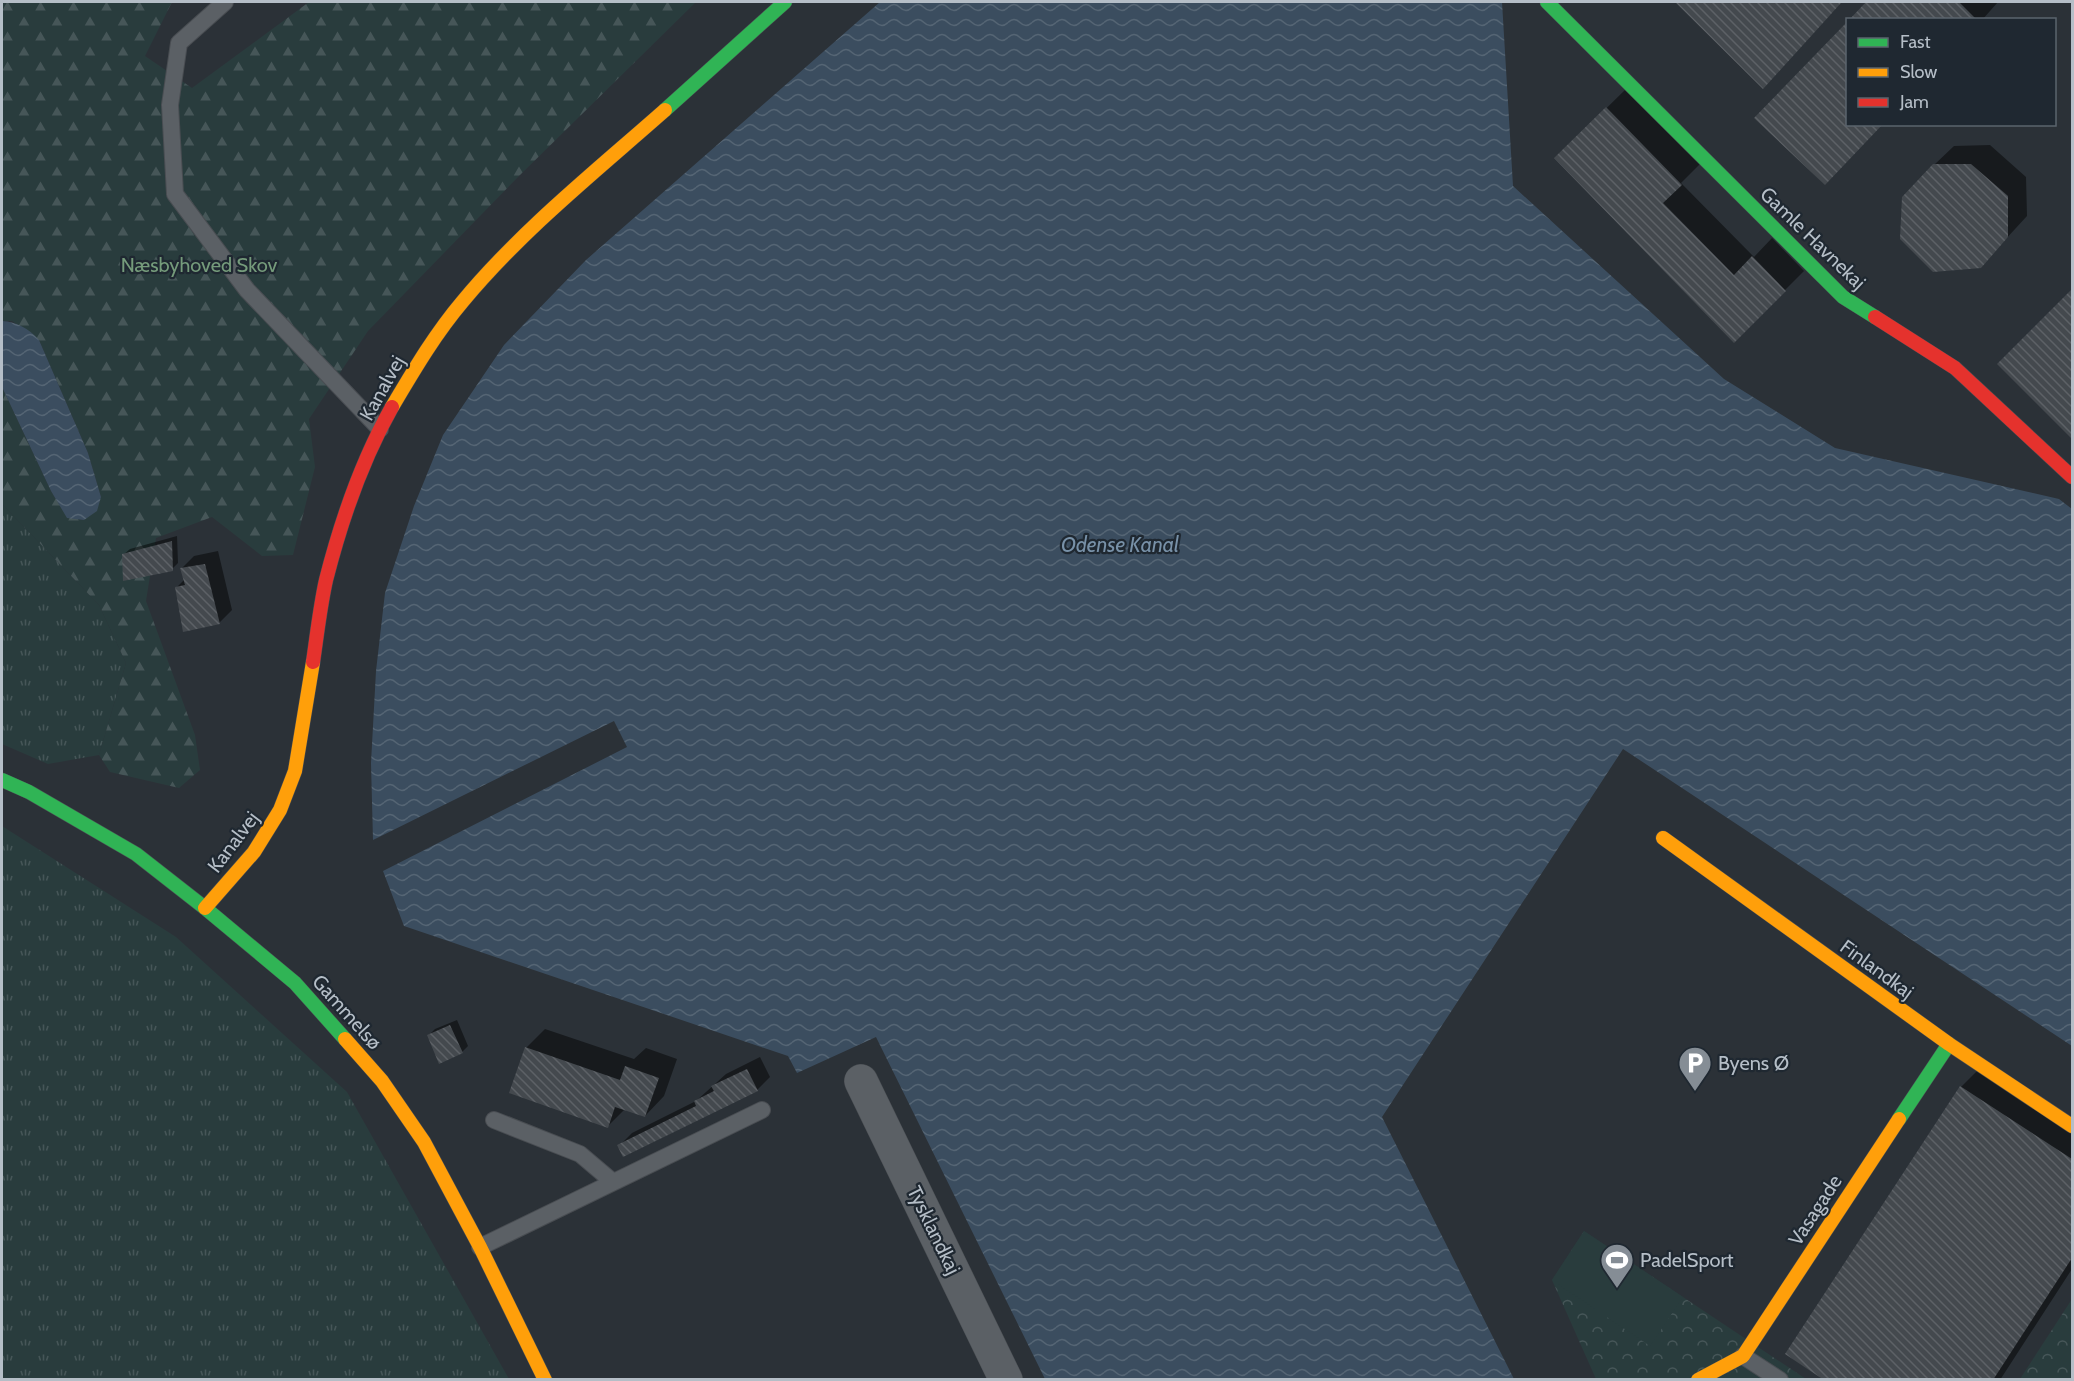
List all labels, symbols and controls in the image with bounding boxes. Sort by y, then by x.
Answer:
legend [1846,18,2056,126]
text: Fast [1900,31,1931,53]
text: Slow [1900,61,1937,83]
text: Jam [1899,91,1929,113]
street label: Gamle Havnekaj [1755,182,1871,294]
park label: Næsbyhoved Skov [121,253,277,277]
street label: Kanalvej [354,351,410,425]
water label: Odense Kanal [1061,532,1179,557]
street label: Kanalvej [202,807,264,877]
street label: Finlandkaj [1836,934,1918,1004]
street label: Gammelsø [307,970,387,1054]
parking icon: Byens Ø [1677,1045,1713,1092]
place label: Byens Ø [1718,1051,1789,1075]
street label: Vasagade [1783,1170,1847,1250]
street label: Tysklandkaj [902,1182,966,1278]
sports icon: PadelSport [1599,1242,1635,1289]
place label: PadelSport [1640,1248,1734,1272]

